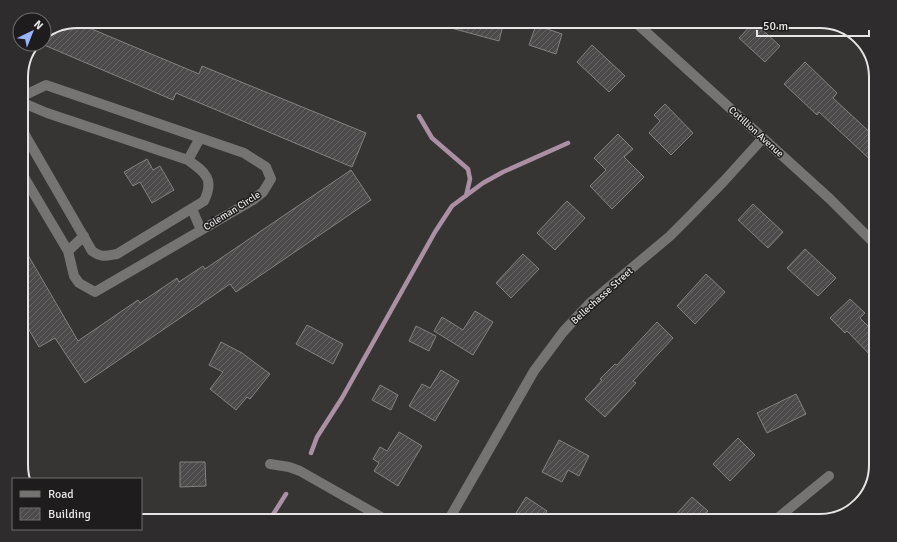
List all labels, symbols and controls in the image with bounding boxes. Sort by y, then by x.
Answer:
north arrow [12,12,52,52]
scale bar [757,12,869,38]
text: N [31,18,46,32]
text: 50 m [763,19,788,34]
street label: Cotillion Avenue [726,104,786,160]
street label: Coleman Circle [201,189,263,233]
street label: Bellechasse Street [569,265,636,327]
legend [12,478,142,530]
text: Road [48,487,74,502]
text: Building [48,507,91,522]

